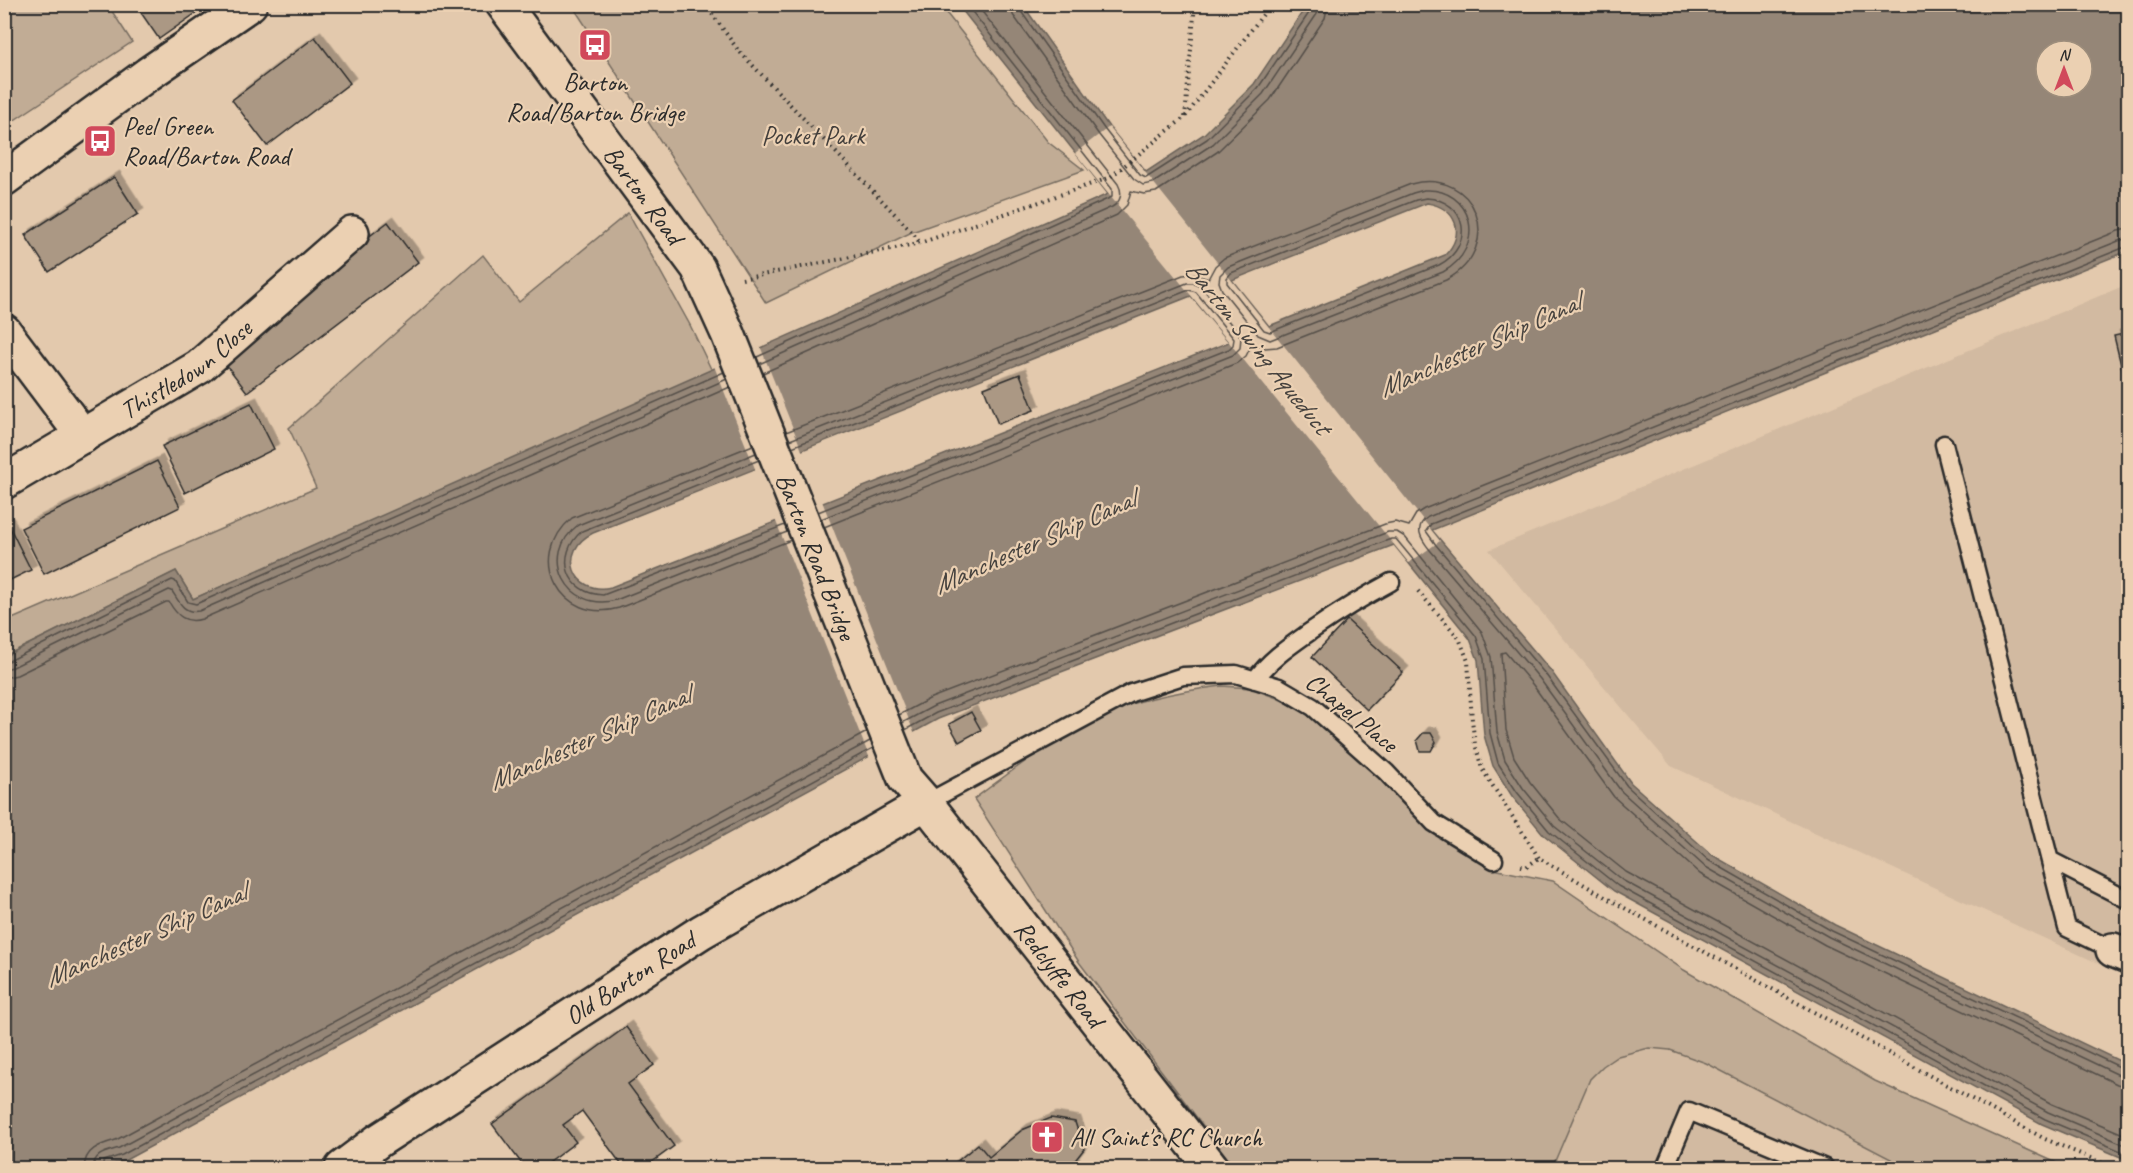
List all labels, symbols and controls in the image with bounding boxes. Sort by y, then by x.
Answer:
bus stop icon: Barton Road/Barton Bridge [577,27,613,63]
north arrow [2034,39,2094,99]
text: N [2059,45,2072,65]
place label: Barton Road/Barton Bridge [506,66,686,129]
place label: Peel Green Road/Barton Road [123,110,293,173]
park label: Pocket Park [761,119,866,152]
bus stop icon: Peel Green Road/Barton Road [82,123,118,159]
street label: Barton Road [596,139,693,254]
water label: Barton Swing Aqueduct [1177,253,1342,445]
water label: Manchester Ship Canal [1373,282,1594,405]
street label: Thistledown Close [114,311,260,427]
street label: Barton Road Bridge [768,469,864,646]
water label: Manchester Ship Canal [928,479,1149,602]
street label: Chapel Place [1299,665,1407,761]
water label: Manchester Ship Canal [483,675,704,798]
water label: Manchester Ship Canal [39,872,260,995]
street label: Redclyffe Road [1007,914,1114,1037]
street label: Old Barton Road [559,922,705,1033]
church icon: All Saint's RC Church [1029,1119,1065,1155]
place label: All Saint's RC Church [1070,1121,1263,1154]

